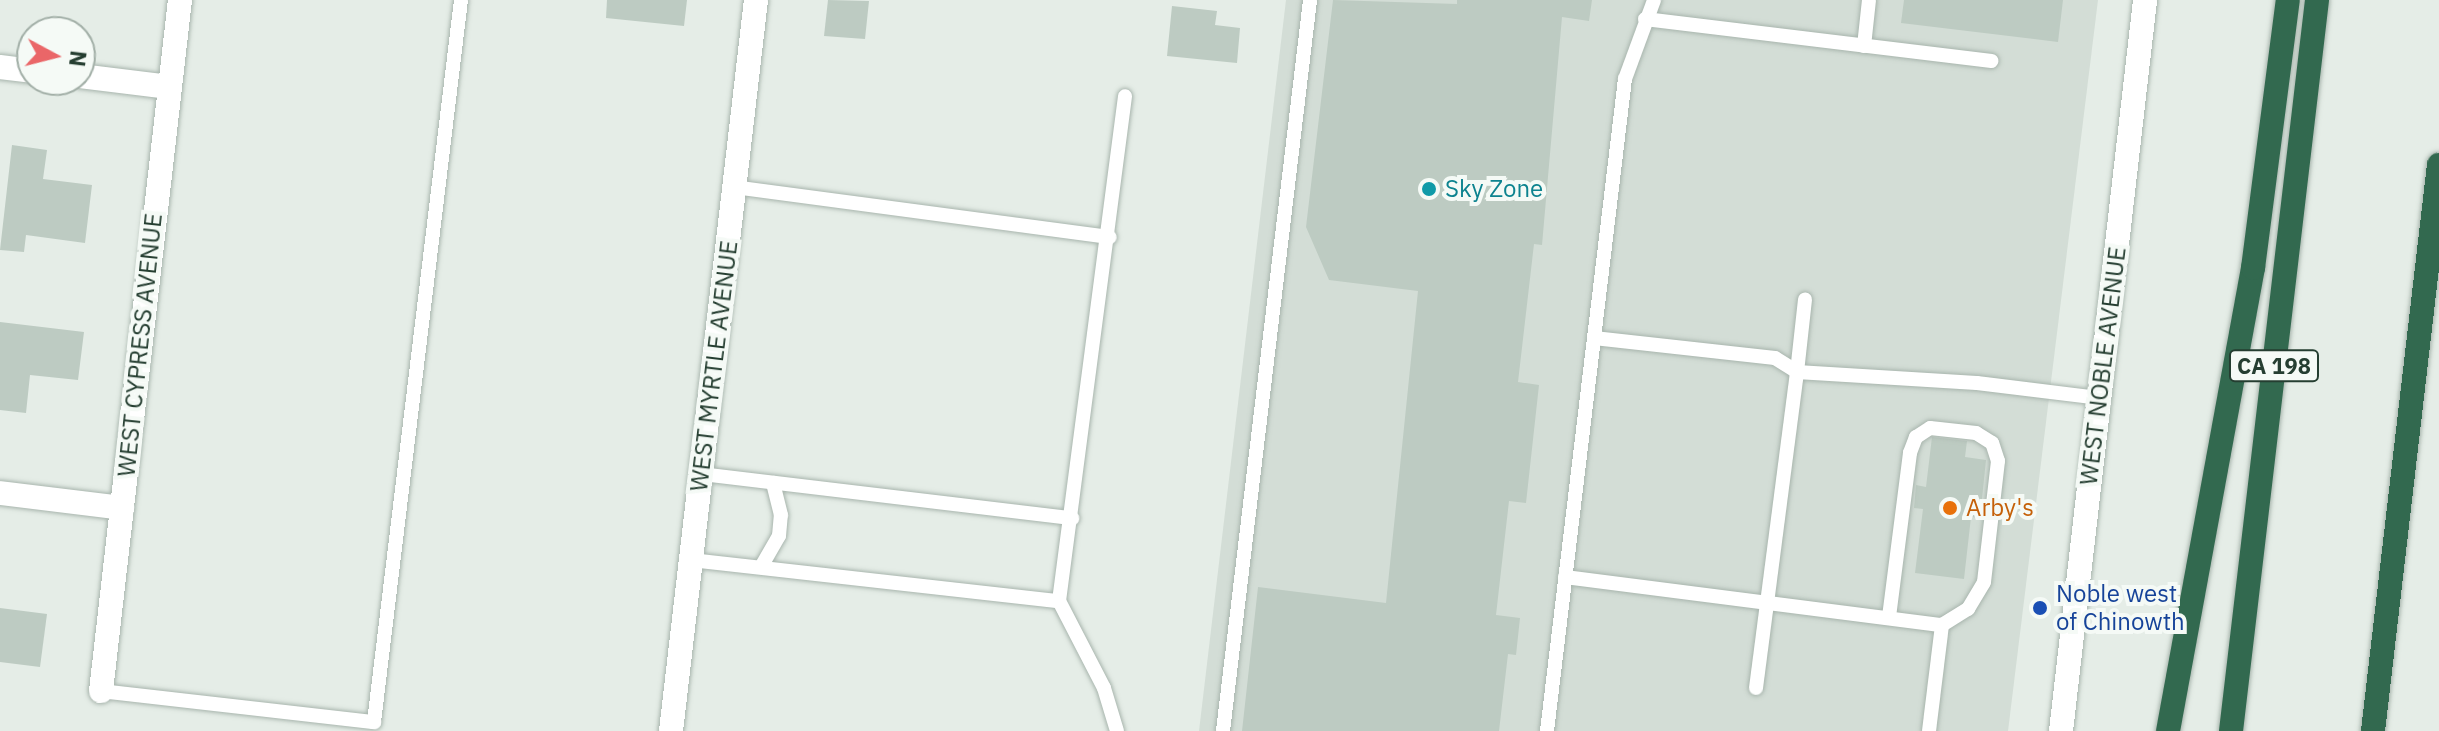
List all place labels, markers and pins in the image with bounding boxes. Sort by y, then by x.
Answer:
place label: Sky Zone [1445,175,1543,203]
marker: Sky Zone [1420,180,1438,198]
place label: Arby's [1966,494,2034,522]
marker: Arby's [1941,499,1959,517]
place label: Noble west of Chinowth [2056,580,2185,636]
marker: Noble west of Chinowth [2031,599,2049,617]

